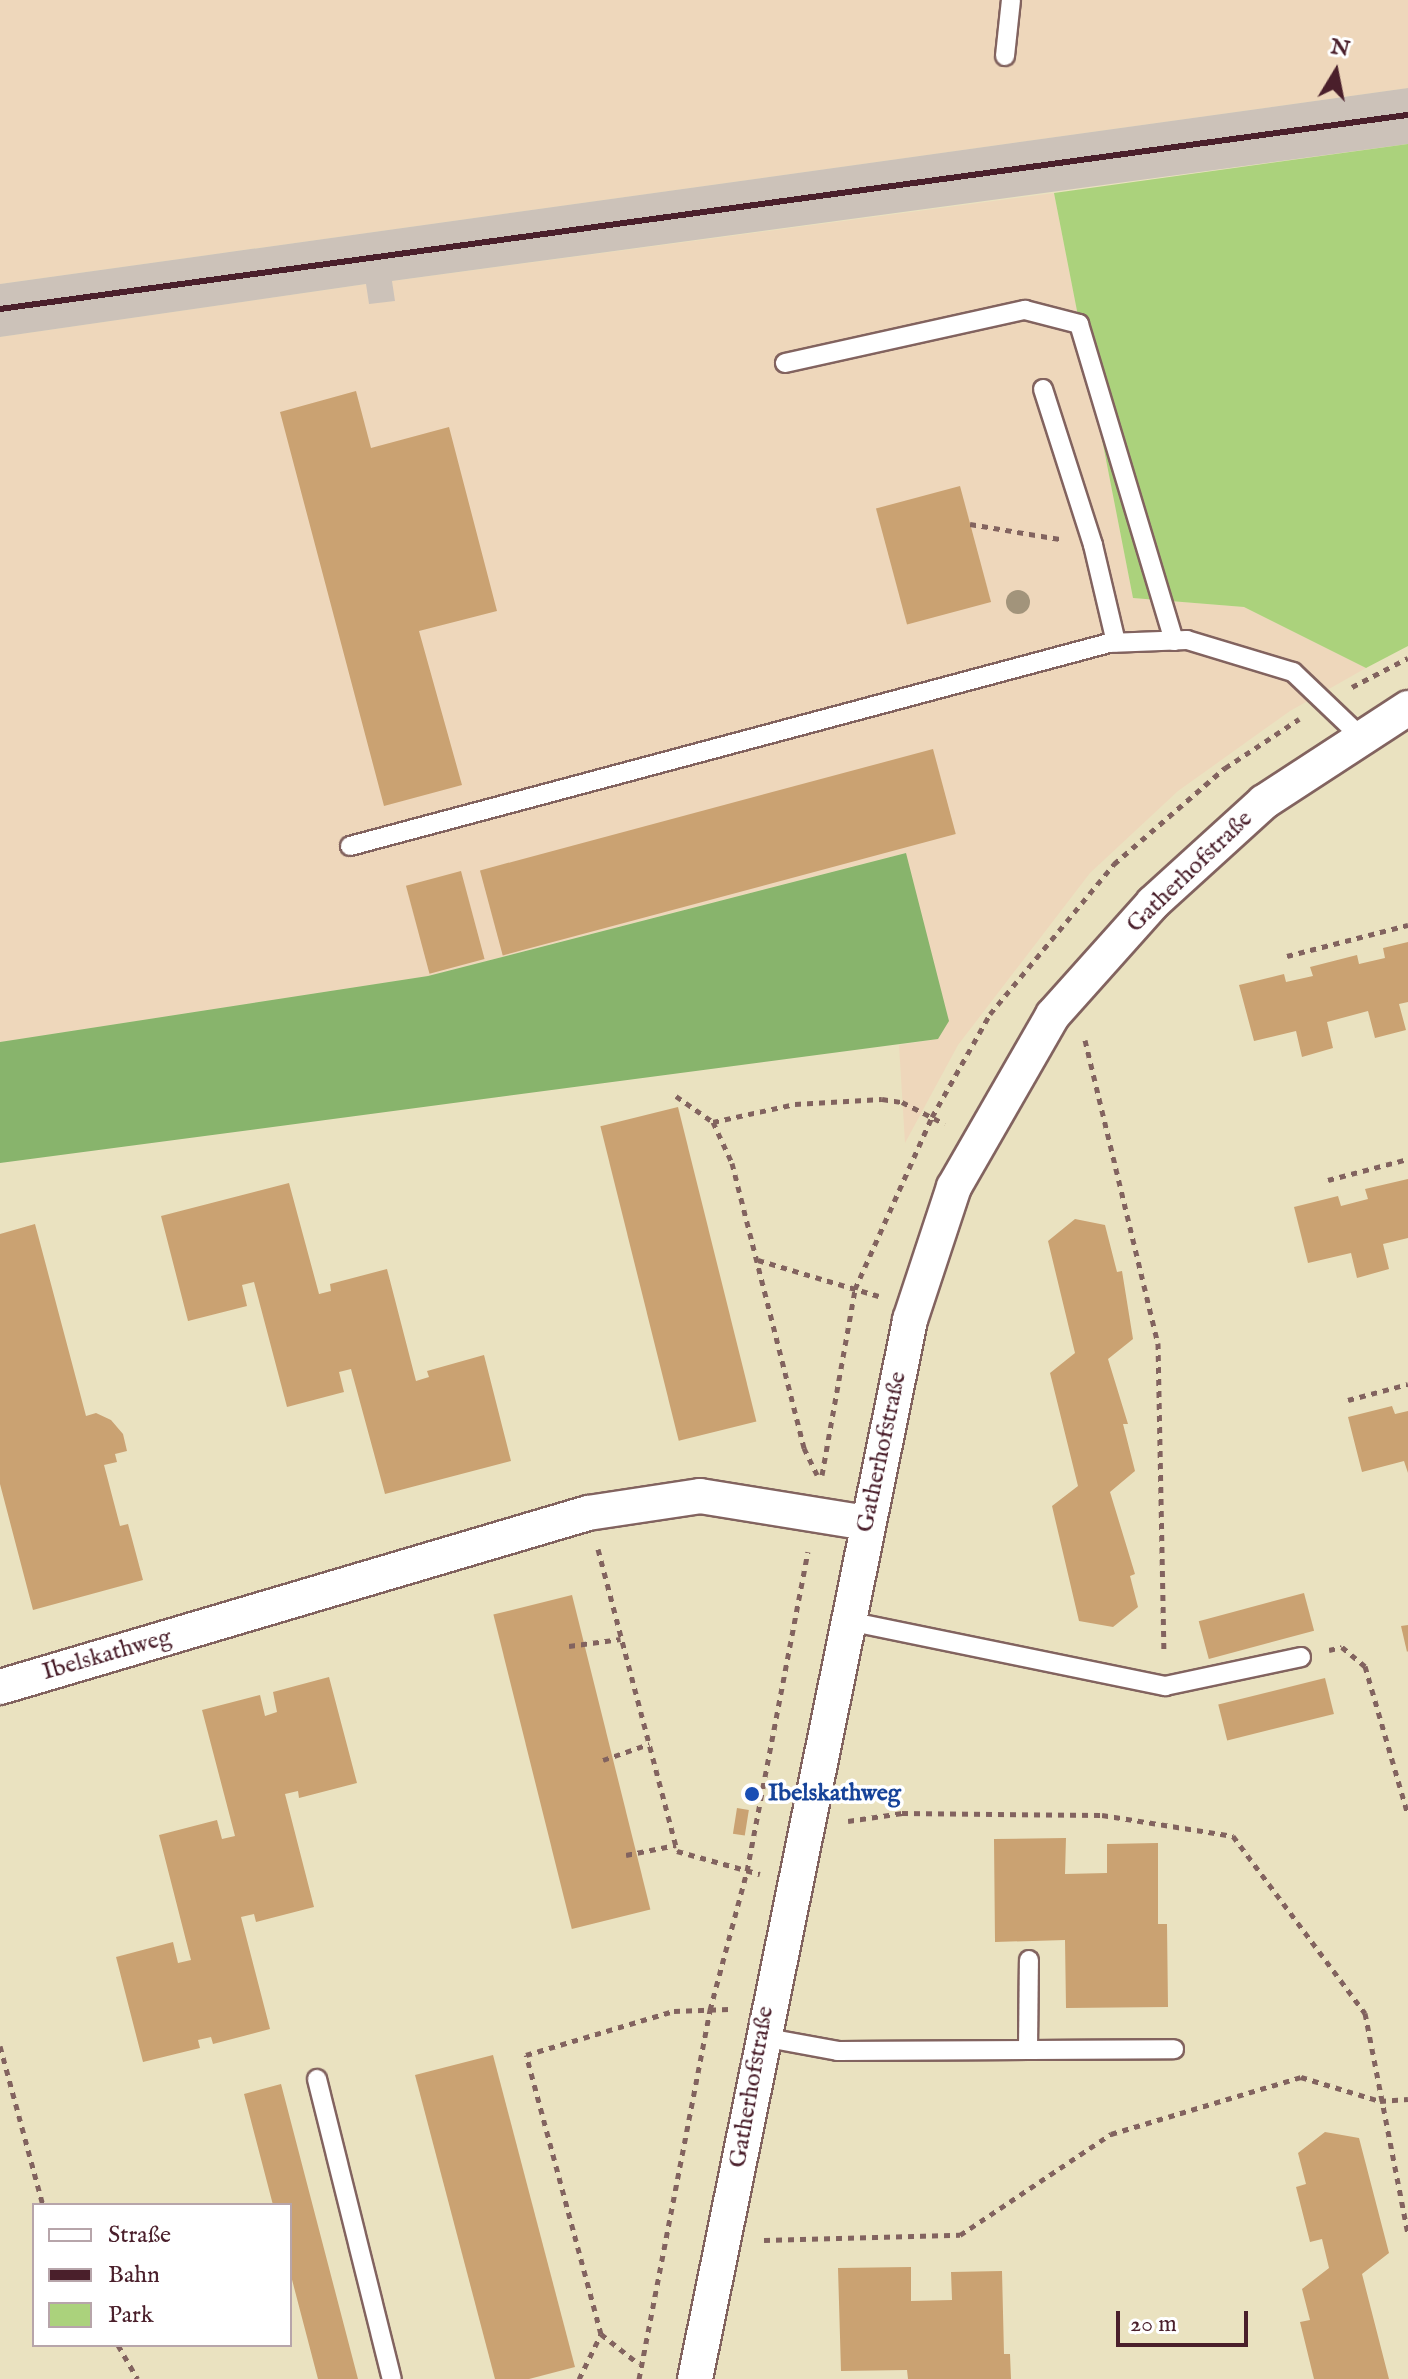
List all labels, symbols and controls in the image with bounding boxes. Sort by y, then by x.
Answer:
north arrow [1296,32,1376,112]
text: N [1328,33,1352,64]
street label: Gatherhofstraße [1121,805,1259,939]
street label: Gatherhofstraße [851,1369,913,1535]
street label: Ibelskathweg [39,1623,175,1687]
place label: Ibelskathweg [768,1780,901,1808]
marker: Ibelskathweg [743,1785,761,1803]
street label: Gatherhofstraße [724,2004,780,2170]
legend [32,2203,292,2347]
text: Straße [108,2220,171,2251]
text: Bahn [108,2260,160,2291]
scale bar [1120,2295,1252,2345]
text: Park [108,2300,154,2331]
text: 20 m [1130,2309,1177,2340]

